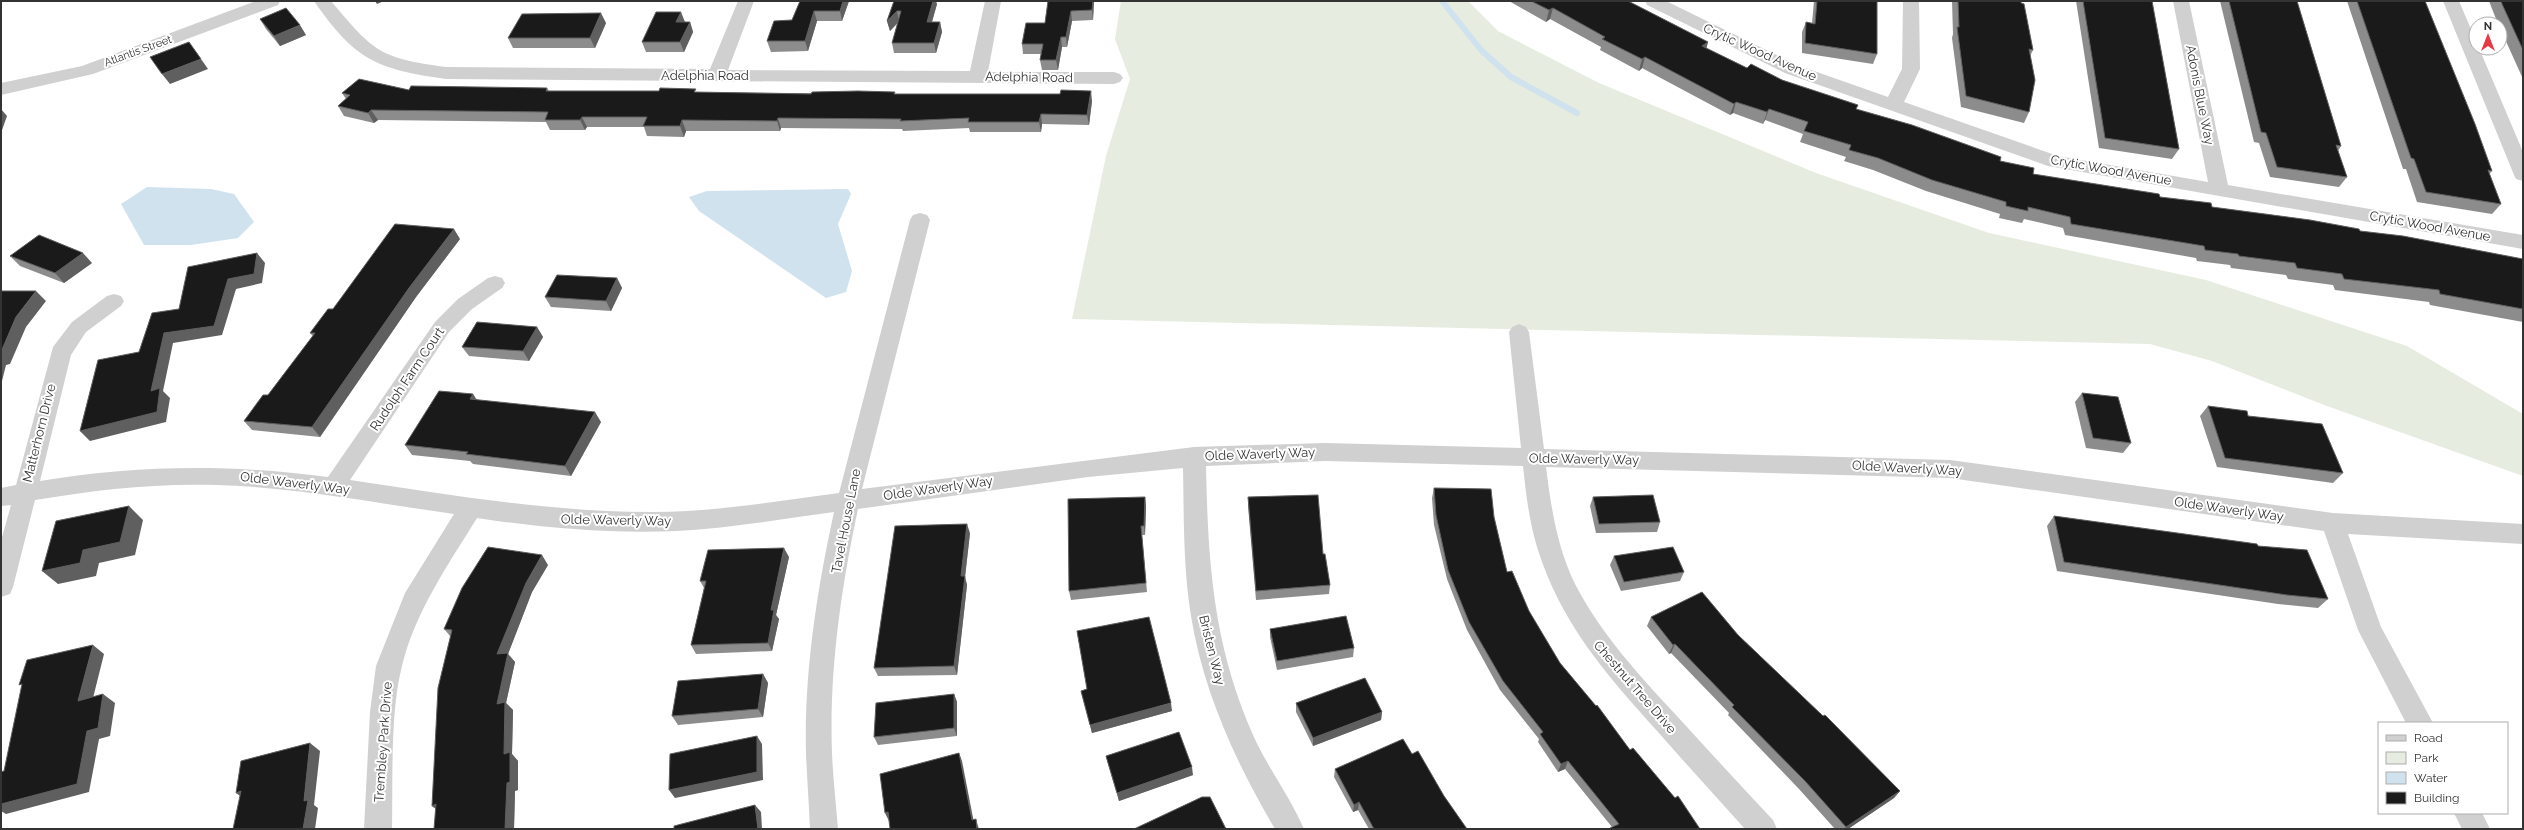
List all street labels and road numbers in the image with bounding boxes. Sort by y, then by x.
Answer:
street label: Crytic Wood Avenue [1701,20,1819,84]
street label: Atlantis Street [102,33,174,69]
street label: Adonis Blue Way [2183,44,2217,146]
street label: Adelphia Road [661,68,749,83]
street label: Adelphia Road [985,69,1073,85]
street label: Crytic Wood Avenue [2049,152,2173,188]
street label: Crytic Wood Avenue [2368,208,2492,244]
street label: Rudolph Farm Court [367,324,448,434]
street label: Matterhorn Drive [20,382,59,484]
street label: Olde Waverly Way [1205,445,1315,463]
street label: Olde Waverly Way [1529,451,1639,467]
street label: Olde Waverly Way [1852,458,1962,478]
street label: Tavel House Lane [828,467,864,575]
street label: Olde Waverly Way [239,469,351,497]
street label: Olde Waverly Way [882,473,994,503]
street label: Olde Waverly Way [2173,494,2285,524]
street label: Olde Waverly Way [561,512,671,528]
street label: Bristen Way [1196,613,1228,687]
street label: Chestnut Tree Drive [1591,638,1680,737]
street label: Trembley Park Drive [371,681,395,803]

